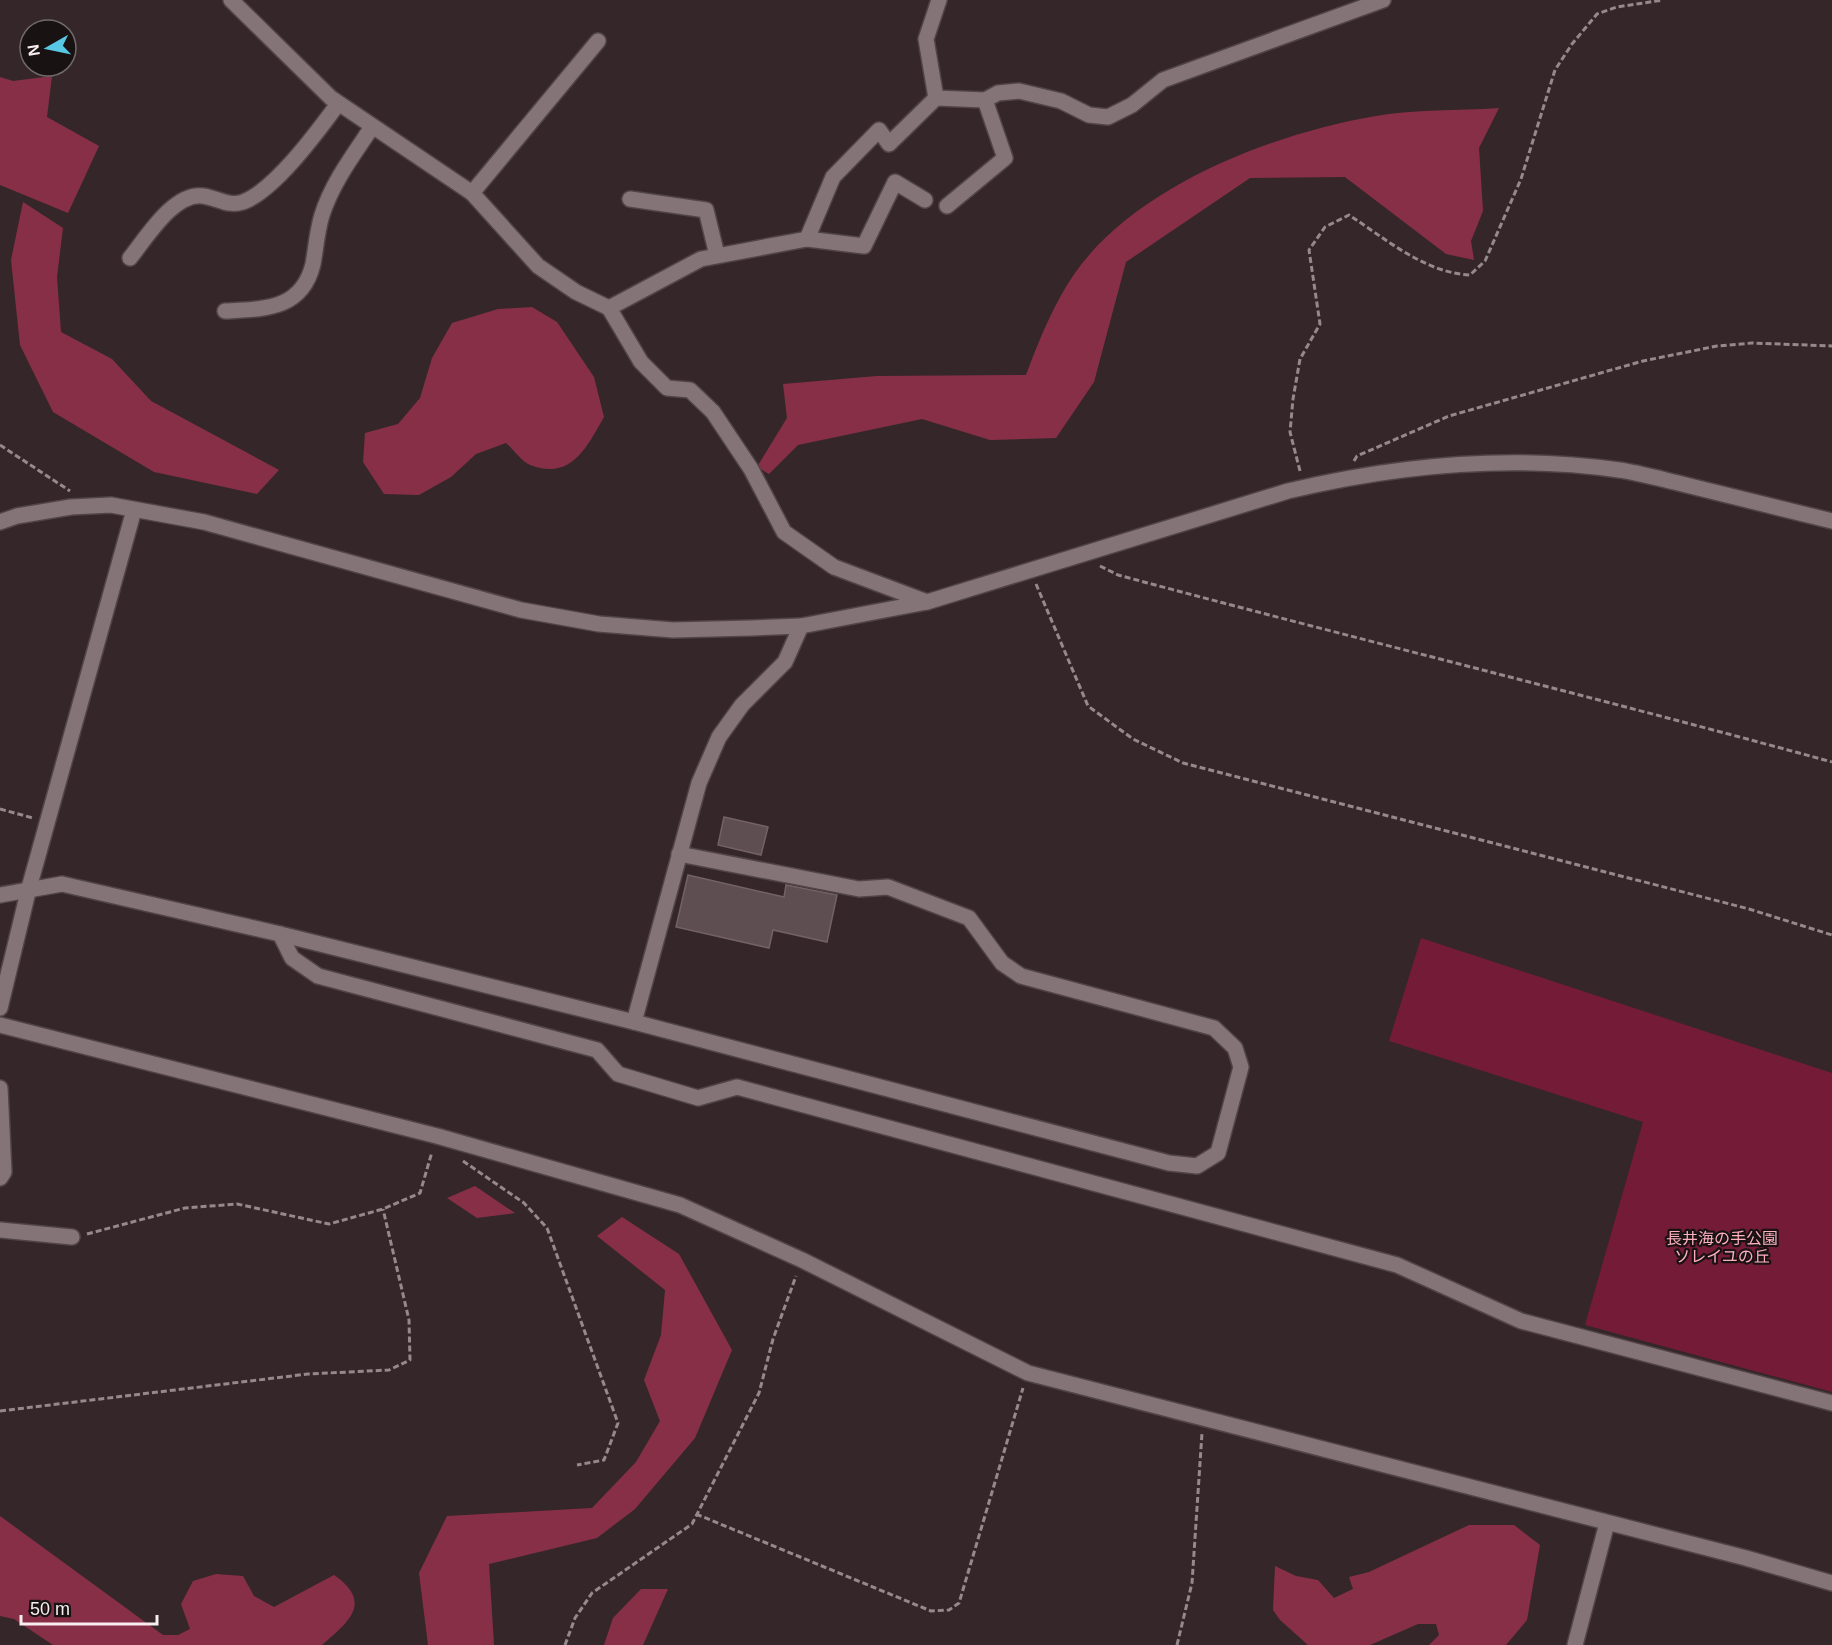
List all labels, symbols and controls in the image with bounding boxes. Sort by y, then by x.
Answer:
north arrow [18,18,78,78]
text: N [24,43,43,57]
park label: 長井海の手公園 ソレイユの丘 [1666,1230,1778,1265]
scale bar [21,1588,158,1626]
text: 50 m [30,1599,70,1619]

